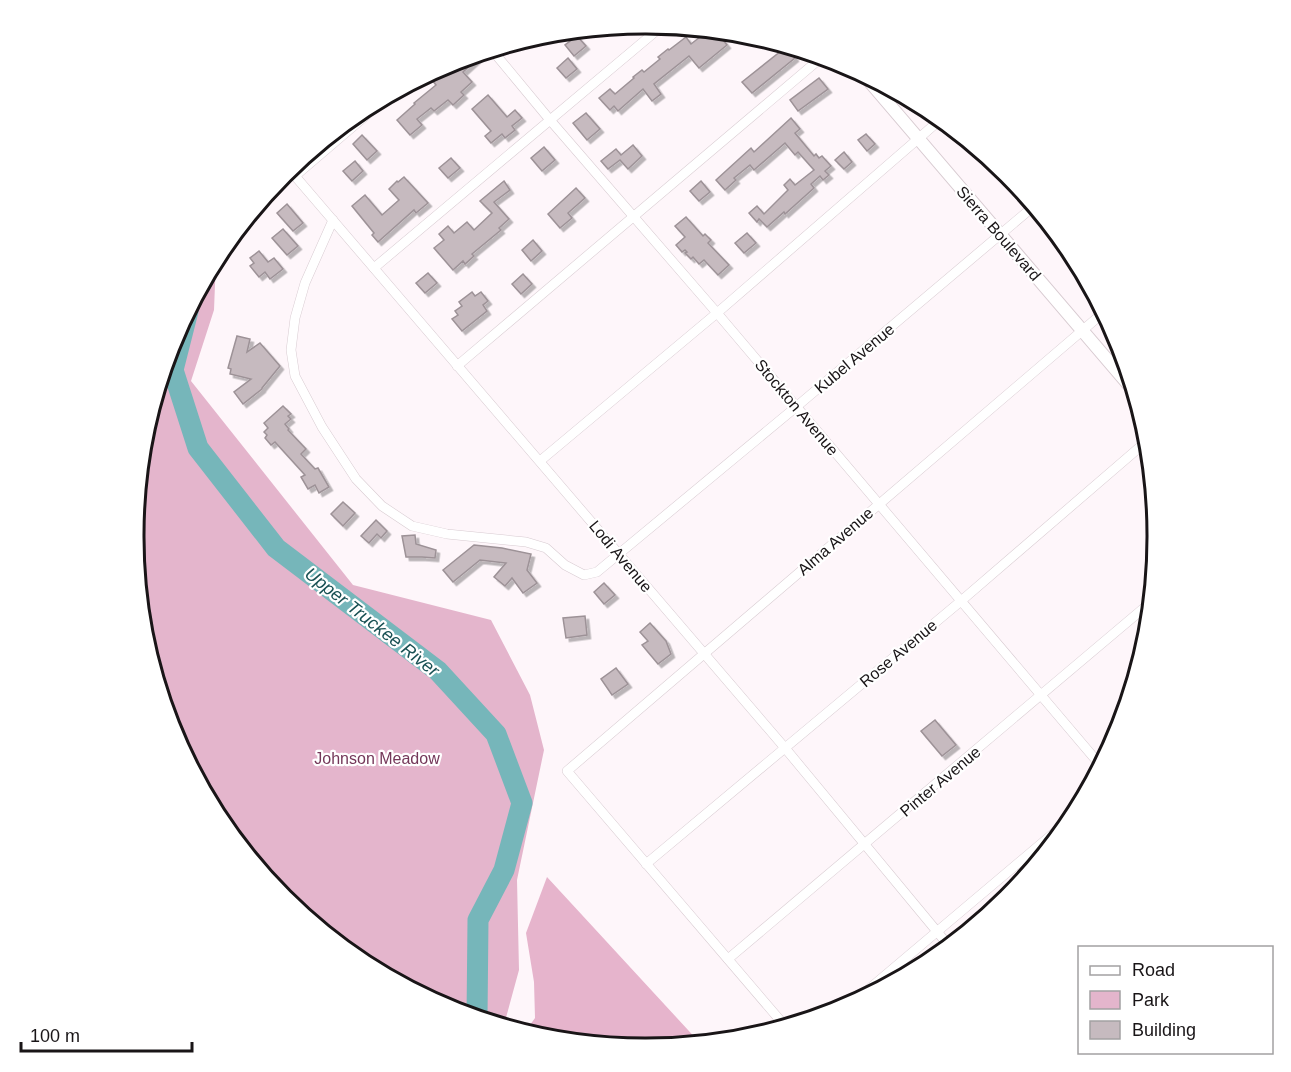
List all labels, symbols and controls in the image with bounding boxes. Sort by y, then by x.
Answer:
street label: Sierra Boulevard [953,183,1044,284]
street label: Kubel Avenue [811,320,898,397]
street label: Stockton Avenue [752,356,842,459]
street label: Alma Avenue [794,504,876,579]
street label: Lodi Avenue [586,517,655,595]
water label: Upper Truckee River [301,563,444,681]
street label: Rose Avenue [857,616,940,690]
street label: Pinter Avenue [897,743,984,820]
park label: Johnson Meadow [314,750,440,767]
legend [1078,946,1273,1054]
text: Road [1132,960,1175,980]
text: Park [1132,990,1170,1010]
scale bar [21,1015,192,1053]
text: Building [1132,1020,1196,1040]
text: 100 m [30,1026,80,1046]

